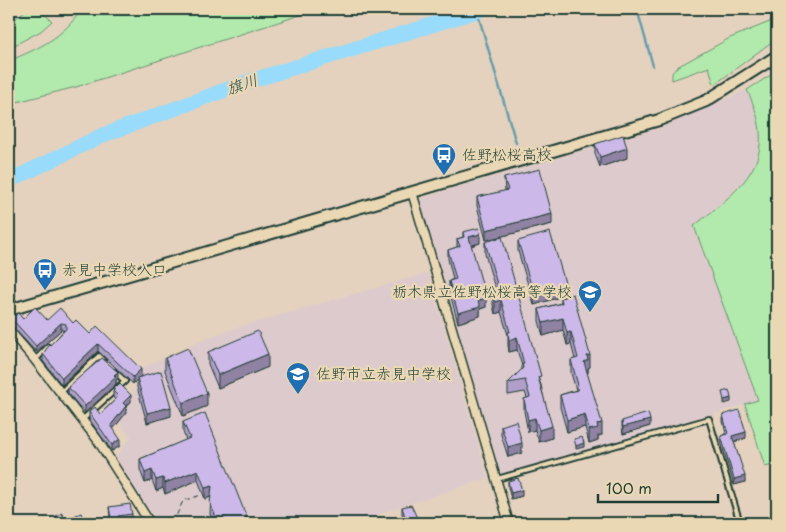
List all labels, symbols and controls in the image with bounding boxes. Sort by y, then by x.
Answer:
water label: 旗川 [223,66,261,100]
bus stop icon: 佐野松桜高校 [431,142,457,176]
place label: 佐野松桜高校 [462,142,552,165]
bus stop icon: 赤見中学校入口 [32,257,58,291]
place label: 赤見中学校入口 [62,257,167,280]
place label: 栃木県立佐野松桜高等学校 [392,279,572,302]
school or university icon: 栃木県立佐野松桜高等学校 [577,279,603,313]
school or university icon: 佐野市立赤見中学校 [285,361,311,395]
place label: 佐野市立赤見中学校 [316,361,451,384]
scale bar [598,472,718,504]
text: 100 m [606,476,652,499]

